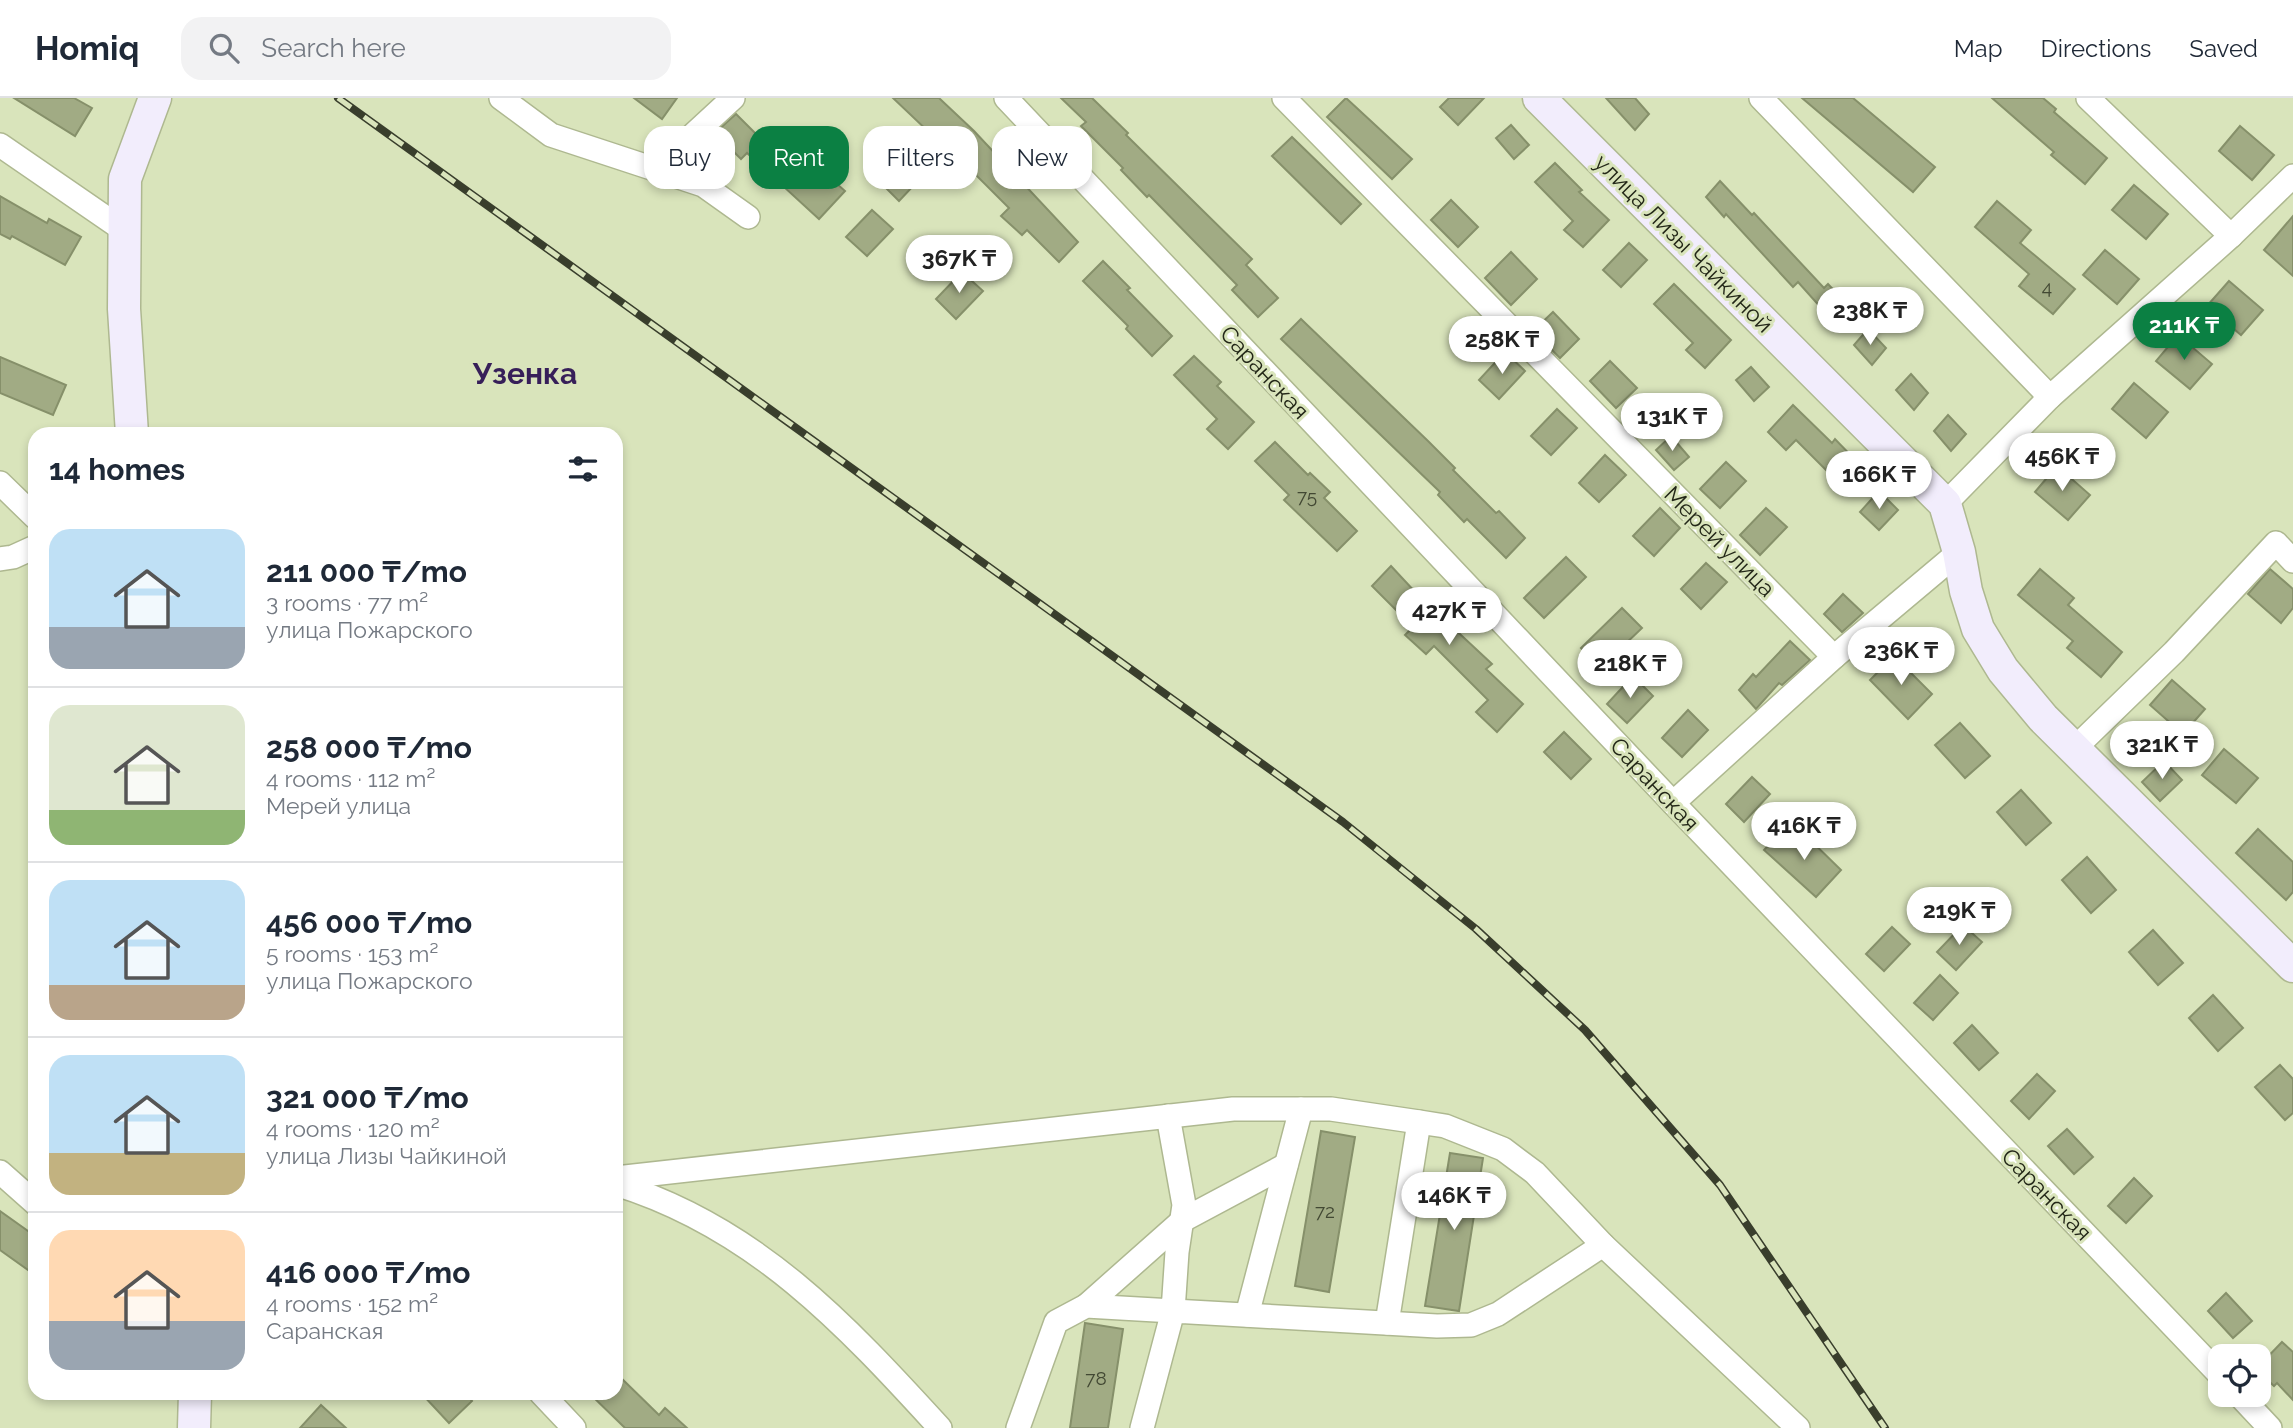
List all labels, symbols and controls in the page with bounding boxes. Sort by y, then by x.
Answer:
search box [181,17,671,80]
text: Homiq [35,29,139,68]
icon: search [205,29,243,67]
text: Search here [261,33,406,63]
text: Map [1954,34,2003,63]
text: Directions [2041,34,2151,63]
text: Saved [2189,34,2258,63]
chip: Buy [644,126,735,189]
chip: Rent [749,126,849,189]
chip: Filters [863,126,978,189]
chip: New [992,126,1092,189]
street label: улица Лизы Чайкиной [1589,148,1779,338]
pin: 367K ₸ [902,236,1016,295]
text: 367K ₸ [922,244,996,271]
house number: 4 [2042,276,2052,298]
pin: 238K ₸ [1813,288,1927,347]
text: 238K ₸ [1833,296,1907,323]
pin: 211K ₸ [2127,302,2241,362]
text: 211K ₸ [2149,311,2219,338]
pin: 258K ₸ [1445,316,1559,376]
street label: Саранская [1215,320,1315,424]
text: 258K ₸ [1465,325,1539,352]
district label: Узенка [472,356,577,391]
pin: 131K ₸ [1615,394,1729,453]
text: 131K ₸ [1637,402,1707,429]
pin: 456K ₸ [2005,434,2119,493]
text: 456K ₸ [2025,442,2099,469]
icon: filters [564,450,602,488]
text: 14 homes [49,452,185,487]
pin: 166K ₸ [1822,452,1936,511]
text: 166K ₸ [1842,460,1916,487]
street label: Мерей улица [1659,480,1781,602]
house number: 75 [1297,485,1317,507]
text: 211 000 ₸/mo [266,554,467,589]
icon: home [105,557,189,641]
pin: 427K ₸ [1392,588,1506,647]
text: 3 rooms · 77 m² [266,589,428,616]
text: 427K ₸ [1412,596,1486,623]
text: улица Пожарского [266,616,473,643]
pin: 236K ₸ [1844,628,1958,687]
text: 236K ₸ [1864,636,1938,663]
pin: 218K ₸ [1573,640,1687,700]
text: 218K ₸ [1593,649,1667,676]
pin: 321K ₸ [2105,722,2219,781]
text: 258 000 ₸/mo [266,730,472,765]
text: 321K ₸ [2126,730,2198,757]
street label: Саранская [1605,732,1705,836]
icon: home [105,733,189,817]
text: 4 rooms · 112 m² [266,765,435,792]
text: Мерей улица [266,792,411,819]
pin: 416K ₸ [1747,802,1861,862]
text: 416K ₸ [1767,811,1841,838]
pin: 219K ₸ [1902,888,2016,947]
text: 219K ₸ [1923,896,1995,923]
text: 456 000 ₸/mo [266,905,472,940]
icon: home [105,908,189,992]
text: 5 rooms · 153 m² [266,940,438,967]
text: улица Пожарского [266,967,473,994]
text: 321 000 ₸/mo [266,1080,469,1115]
icon: home [105,1083,189,1167]
text: 4 rooms · 120 m² [266,1115,440,1142]
text: улица Лизы Чайкиной [266,1142,507,1169]
street label: Саранская [1996,1142,2098,1246]
pin: 146K ₸ [1397,1172,1511,1232]
text: 146K ₸ [1417,1181,1491,1208]
house number: 72 [1315,1200,1335,1222]
text: 416 000 ₸/mo [266,1255,470,1290]
icon: home [105,1258,189,1342]
text: 4 rooms · 152 m² [266,1290,438,1317]
text: Саранская [266,1317,383,1344]
map controls [2208,1344,2271,1407]
button: locate [2208,1344,2271,1407]
house number: 78 [1085,1367,1107,1389]

